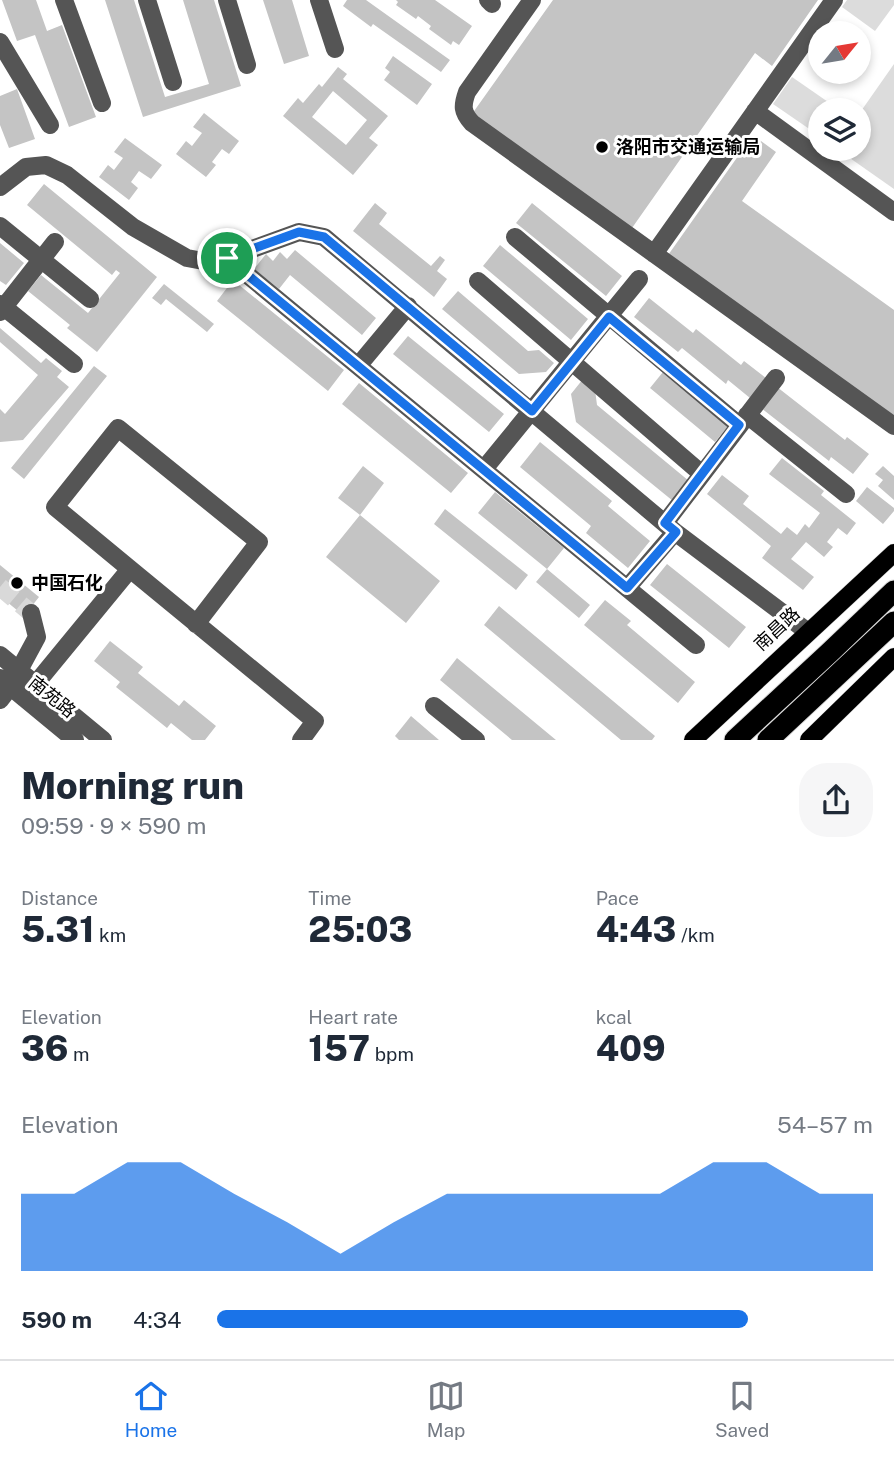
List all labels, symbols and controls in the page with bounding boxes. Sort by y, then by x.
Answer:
north arrow [808,21,872,84]
map controls [808,21,871,161]
button: layers [808,98,871,161]
place label: 洛阳市交通运输局 [616,136,760,157]
marker: 洛阳市交通运输局 [594,139,610,155]
pin [197,228,257,288]
icon: arrive [208,239,246,277]
place label: 中国石化 [31,572,103,593]
marker: 中国石化 [9,575,25,591]
street label: 南昌路 [750,603,804,655]
street label: 南苑路 [25,671,80,722]
text: Morning run [21,763,244,808]
button: share [799,763,873,837]
text: 09:59 · 9 × 590 m [21,812,206,839]
text: Distance [21,887,98,909]
text: Time [308,887,352,909]
text: Pace [596,887,639,909]
text: 5.31 [21,909,94,950]
text: 25:03 [308,909,412,950]
text: 4:43 [596,909,676,950]
text: km [94,924,126,946]
text: /km [676,924,715,946]
text: Elevation [21,1006,102,1028]
text: Heart rate [308,1006,398,1028]
text: kcal [596,1006,632,1028]
text: 36 [21,1028,68,1069]
text: 157 [308,1028,370,1069]
text: 409 [596,1028,666,1069]
text: m [68,1043,90,1065]
text: bpm [370,1043,414,1065]
text: Elevation [21,1111,119,1138]
text: 54–57 m [777,1111,873,1138]
text: 590 m [21,1306,92,1333]
text: 4:34 [133,1306,182,1333]
tab: Home [125,1377,177,1441]
tab: Map [427,1377,465,1441]
tab: Saved [715,1377,769,1441]

